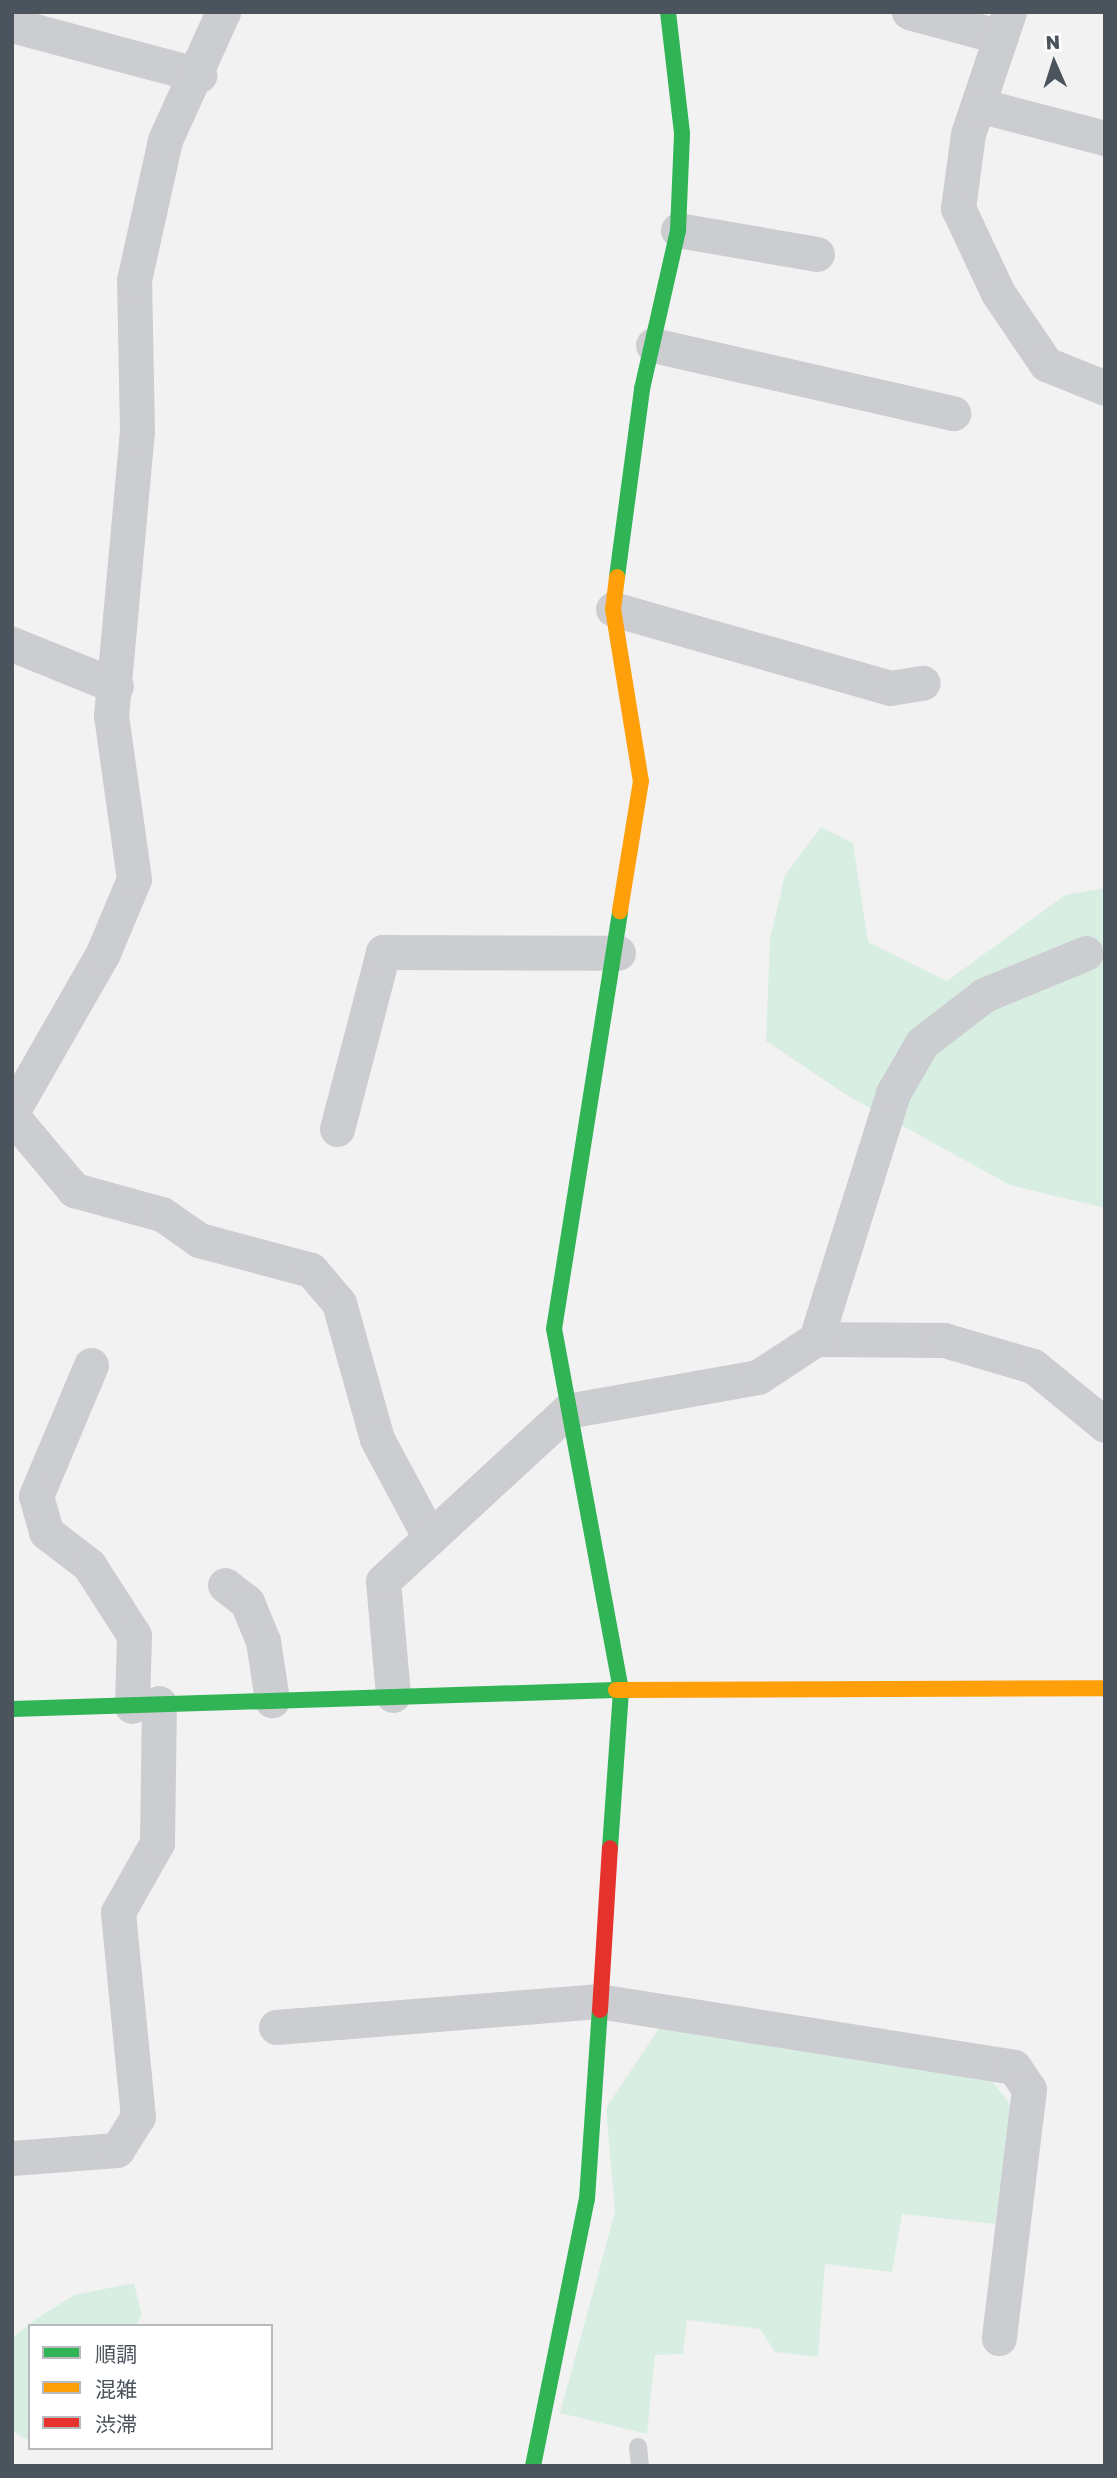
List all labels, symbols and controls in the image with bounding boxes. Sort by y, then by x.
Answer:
north arrow [1019,28,1089,98]
text: N [1045,30,1061,53]
legend [28,2324,273,2450]
text: 順調 [95,2341,137,2367]
text: 混雑 [95,2376,137,2402]
text: 渋滞 [95,2411,137,2437]

